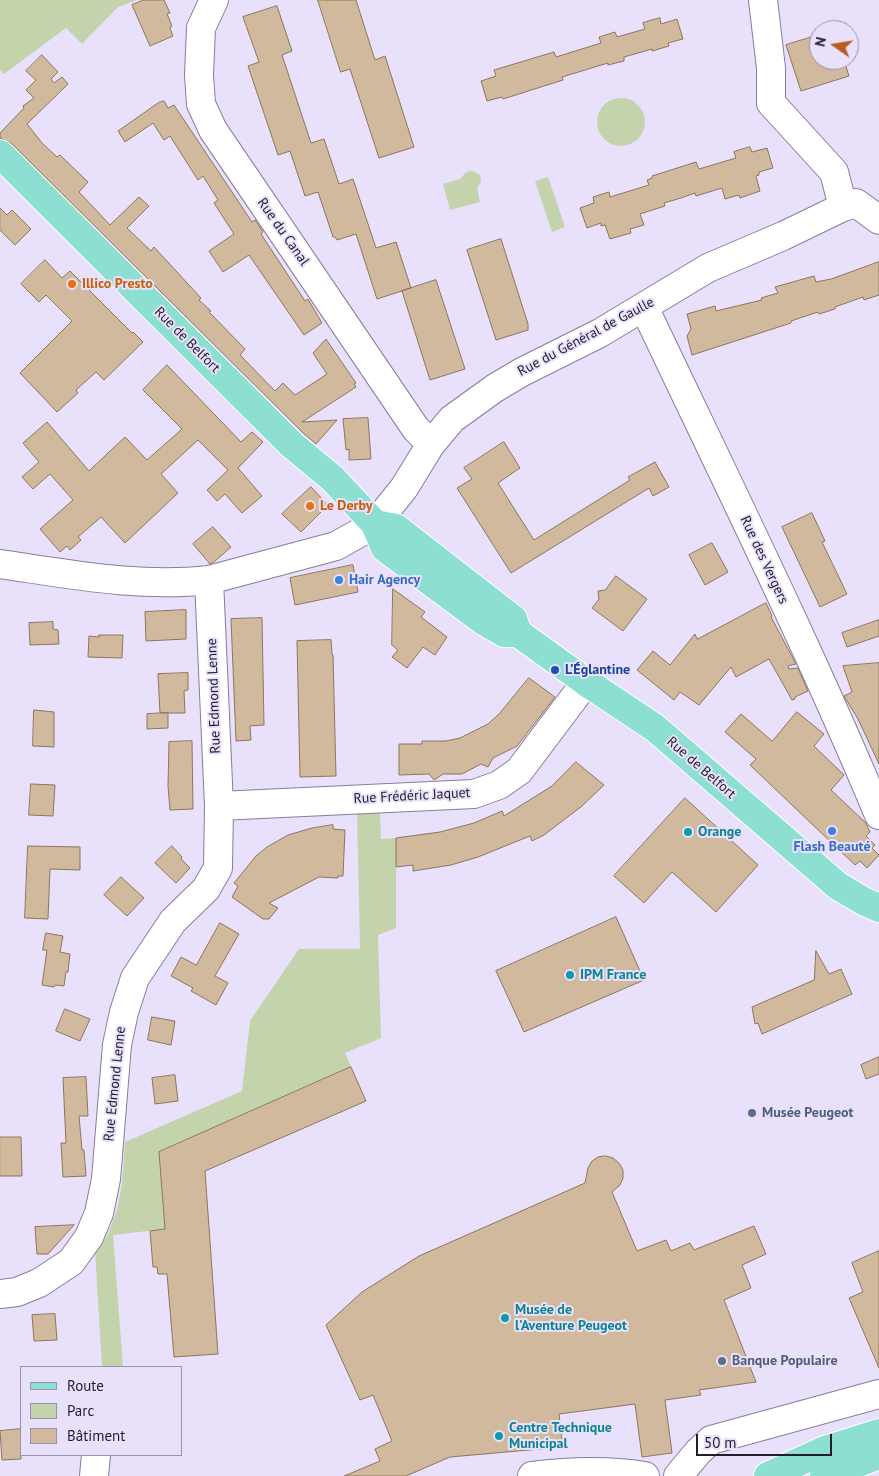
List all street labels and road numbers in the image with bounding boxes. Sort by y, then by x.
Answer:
street label: Rue du Canal [254,195,312,269]
street label: Rue du Général de Gaulle [515,294,657,380]
street label: Rue de Belfort [151,304,223,376]
street label: Rue des Vergers [736,513,792,607]
street label: Rue Edmond Lenne [204,638,224,754]
street label: Rue de Belfort [663,733,739,803]
street label: Rue Frédéric Jaquet [353,785,471,807]
street label: Rue Edmond Lenne [101,1026,129,1142]

